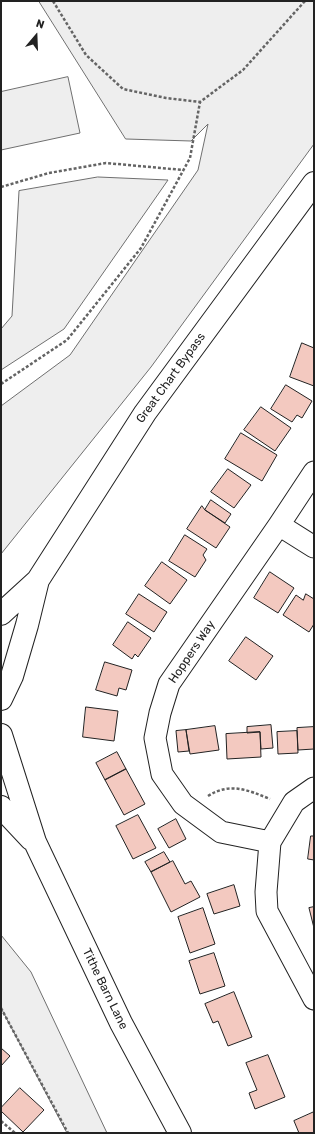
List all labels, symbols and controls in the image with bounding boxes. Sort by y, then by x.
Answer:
north arrow [16,16,56,56]
text: N [34,17,46,32]
street label: Great Chart Bypass [133,330,209,426]
street label: Hoppers Way [166,618,218,686]
street label: Tithe Barn Lane [79,946,131,1032]

